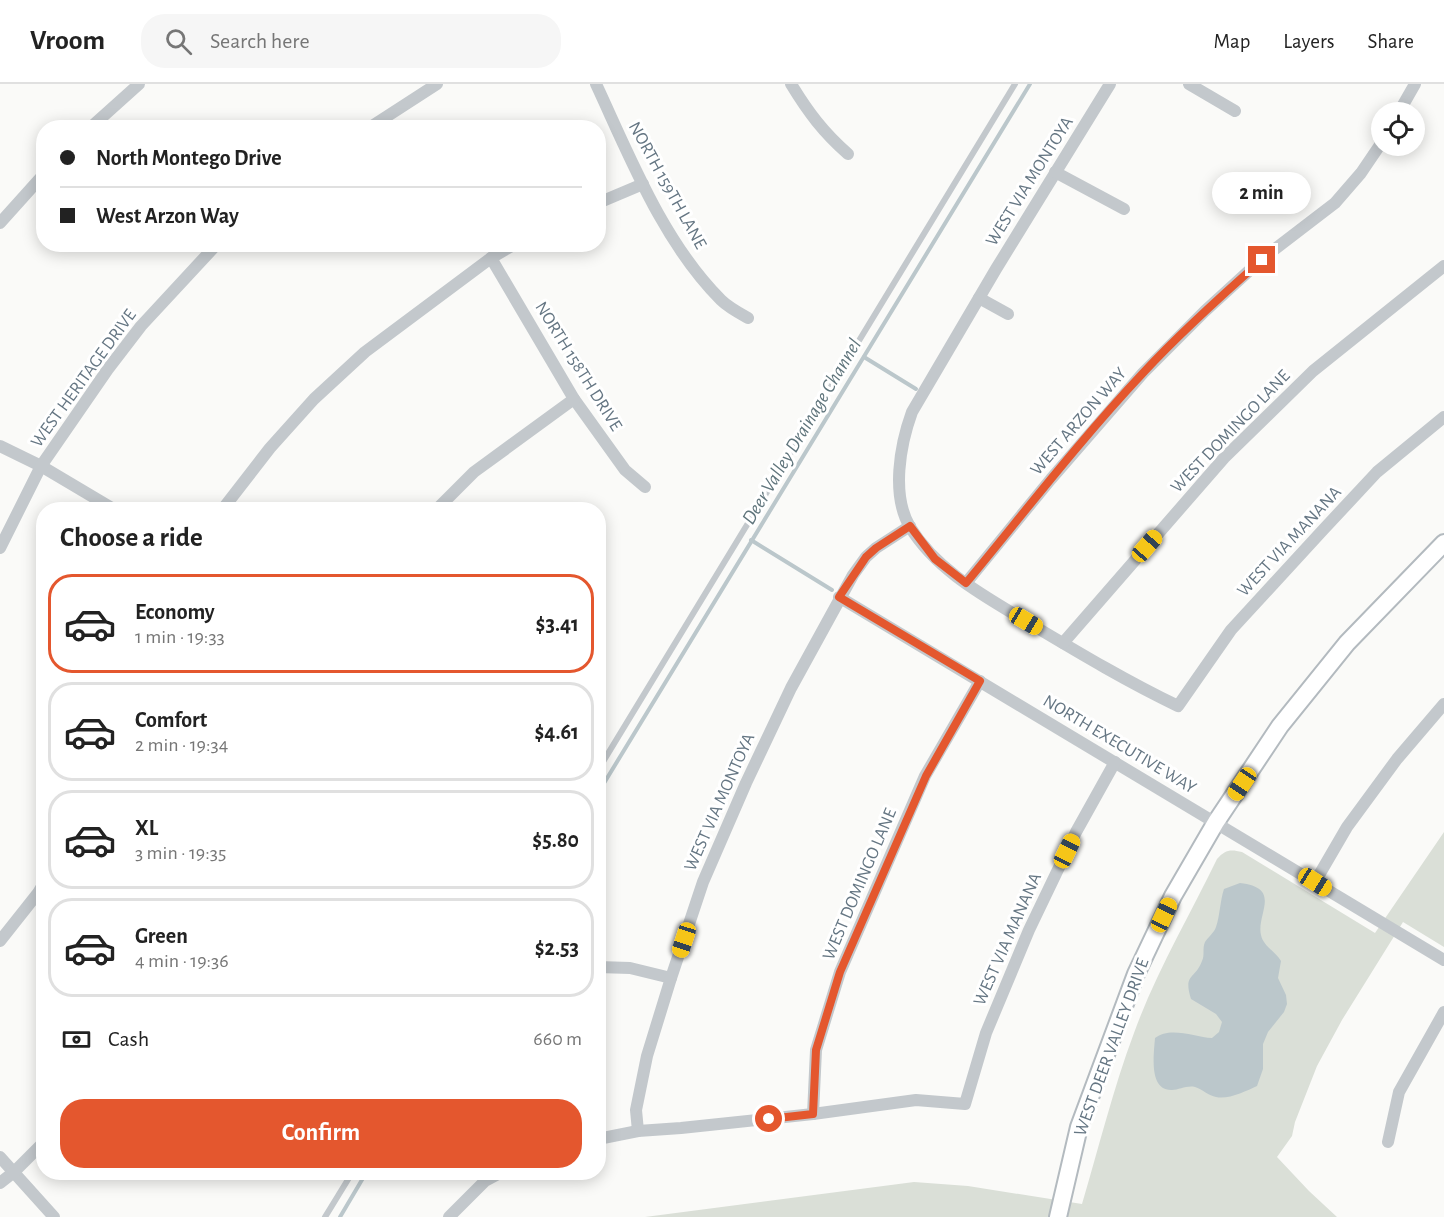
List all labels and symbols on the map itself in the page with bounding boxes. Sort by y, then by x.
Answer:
street label: WEST VIA MONTOYA [983,113,1077,249]
street label: NORTH 159TH LANE [625,119,710,252]
callout: 2 min [1212,173,1312,215]
route end [1248,246,1275,273]
street label: NORTH 158TH DRIVE [531,299,625,434]
street label: WEST HERITAGE DRIVE [28,306,140,451]
water label: Deer Valley Drainage Channel [738,335,865,528]
street label: WEST ARZON WAY [1027,364,1131,479]
street label: WEST DOMINGO LANE [1168,367,1294,497]
street label: WEST VIA MANANA [1234,483,1346,600]
car [1128,527,1166,565]
car [1006,604,1046,638]
street label: NORTH EXECUTIVE WAY [1040,692,1200,798]
street label: WEST VIA MONTOYA [681,730,759,874]
car [1224,764,1260,804]
street label: WEST DOMINGO LANE [820,806,900,963]
car [1051,831,1083,871]
car [1295,865,1335,899]
street label: WEST VIA MANANA [971,870,1045,1008]
car [1148,895,1180,935]
car [670,920,698,960]
street label: WEST DEER VALLEY DRIVE [1071,956,1153,1139]
route start [755,1105,782,1132]

